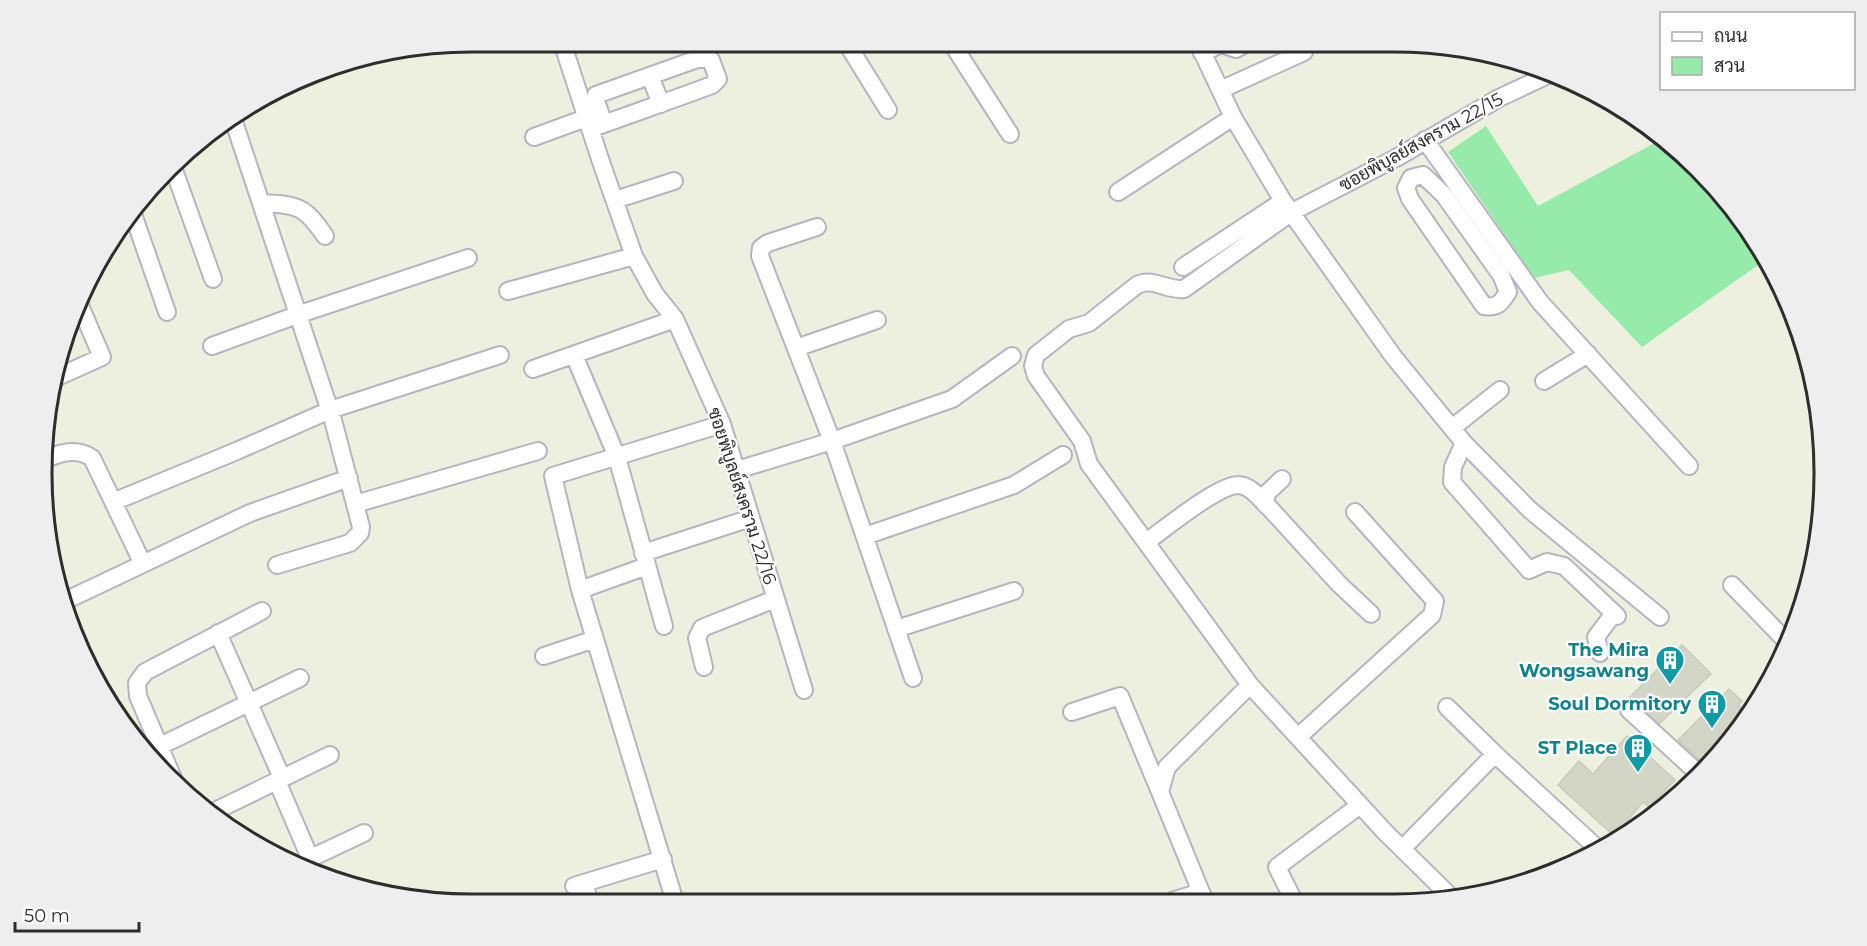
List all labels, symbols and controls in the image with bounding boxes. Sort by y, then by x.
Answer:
legend [1660,12,1855,90]
text: ถนน [1714,25,1747,47]
text: สวน [1714,55,1745,77]
street label: ซอยพิบูลย์สงคราม 22/15 [1334,86,1508,198]
street label: ซอยพิบูลย์สงคราม 22/16 [701,404,783,588]
place label: The Mira Wongsawang [1519,639,1649,682]
building icon: The Mira Wongsawang [1654,644,1686,686]
building icon: Soul Dormitory [1696,688,1728,730]
place label: Soul Dormitory [1548,693,1691,715]
building icon: ST Place [1622,732,1654,774]
place label: ST Place [1538,737,1617,759]
scale bar [15,895,140,933]
text: 50 m [24,905,70,927]

